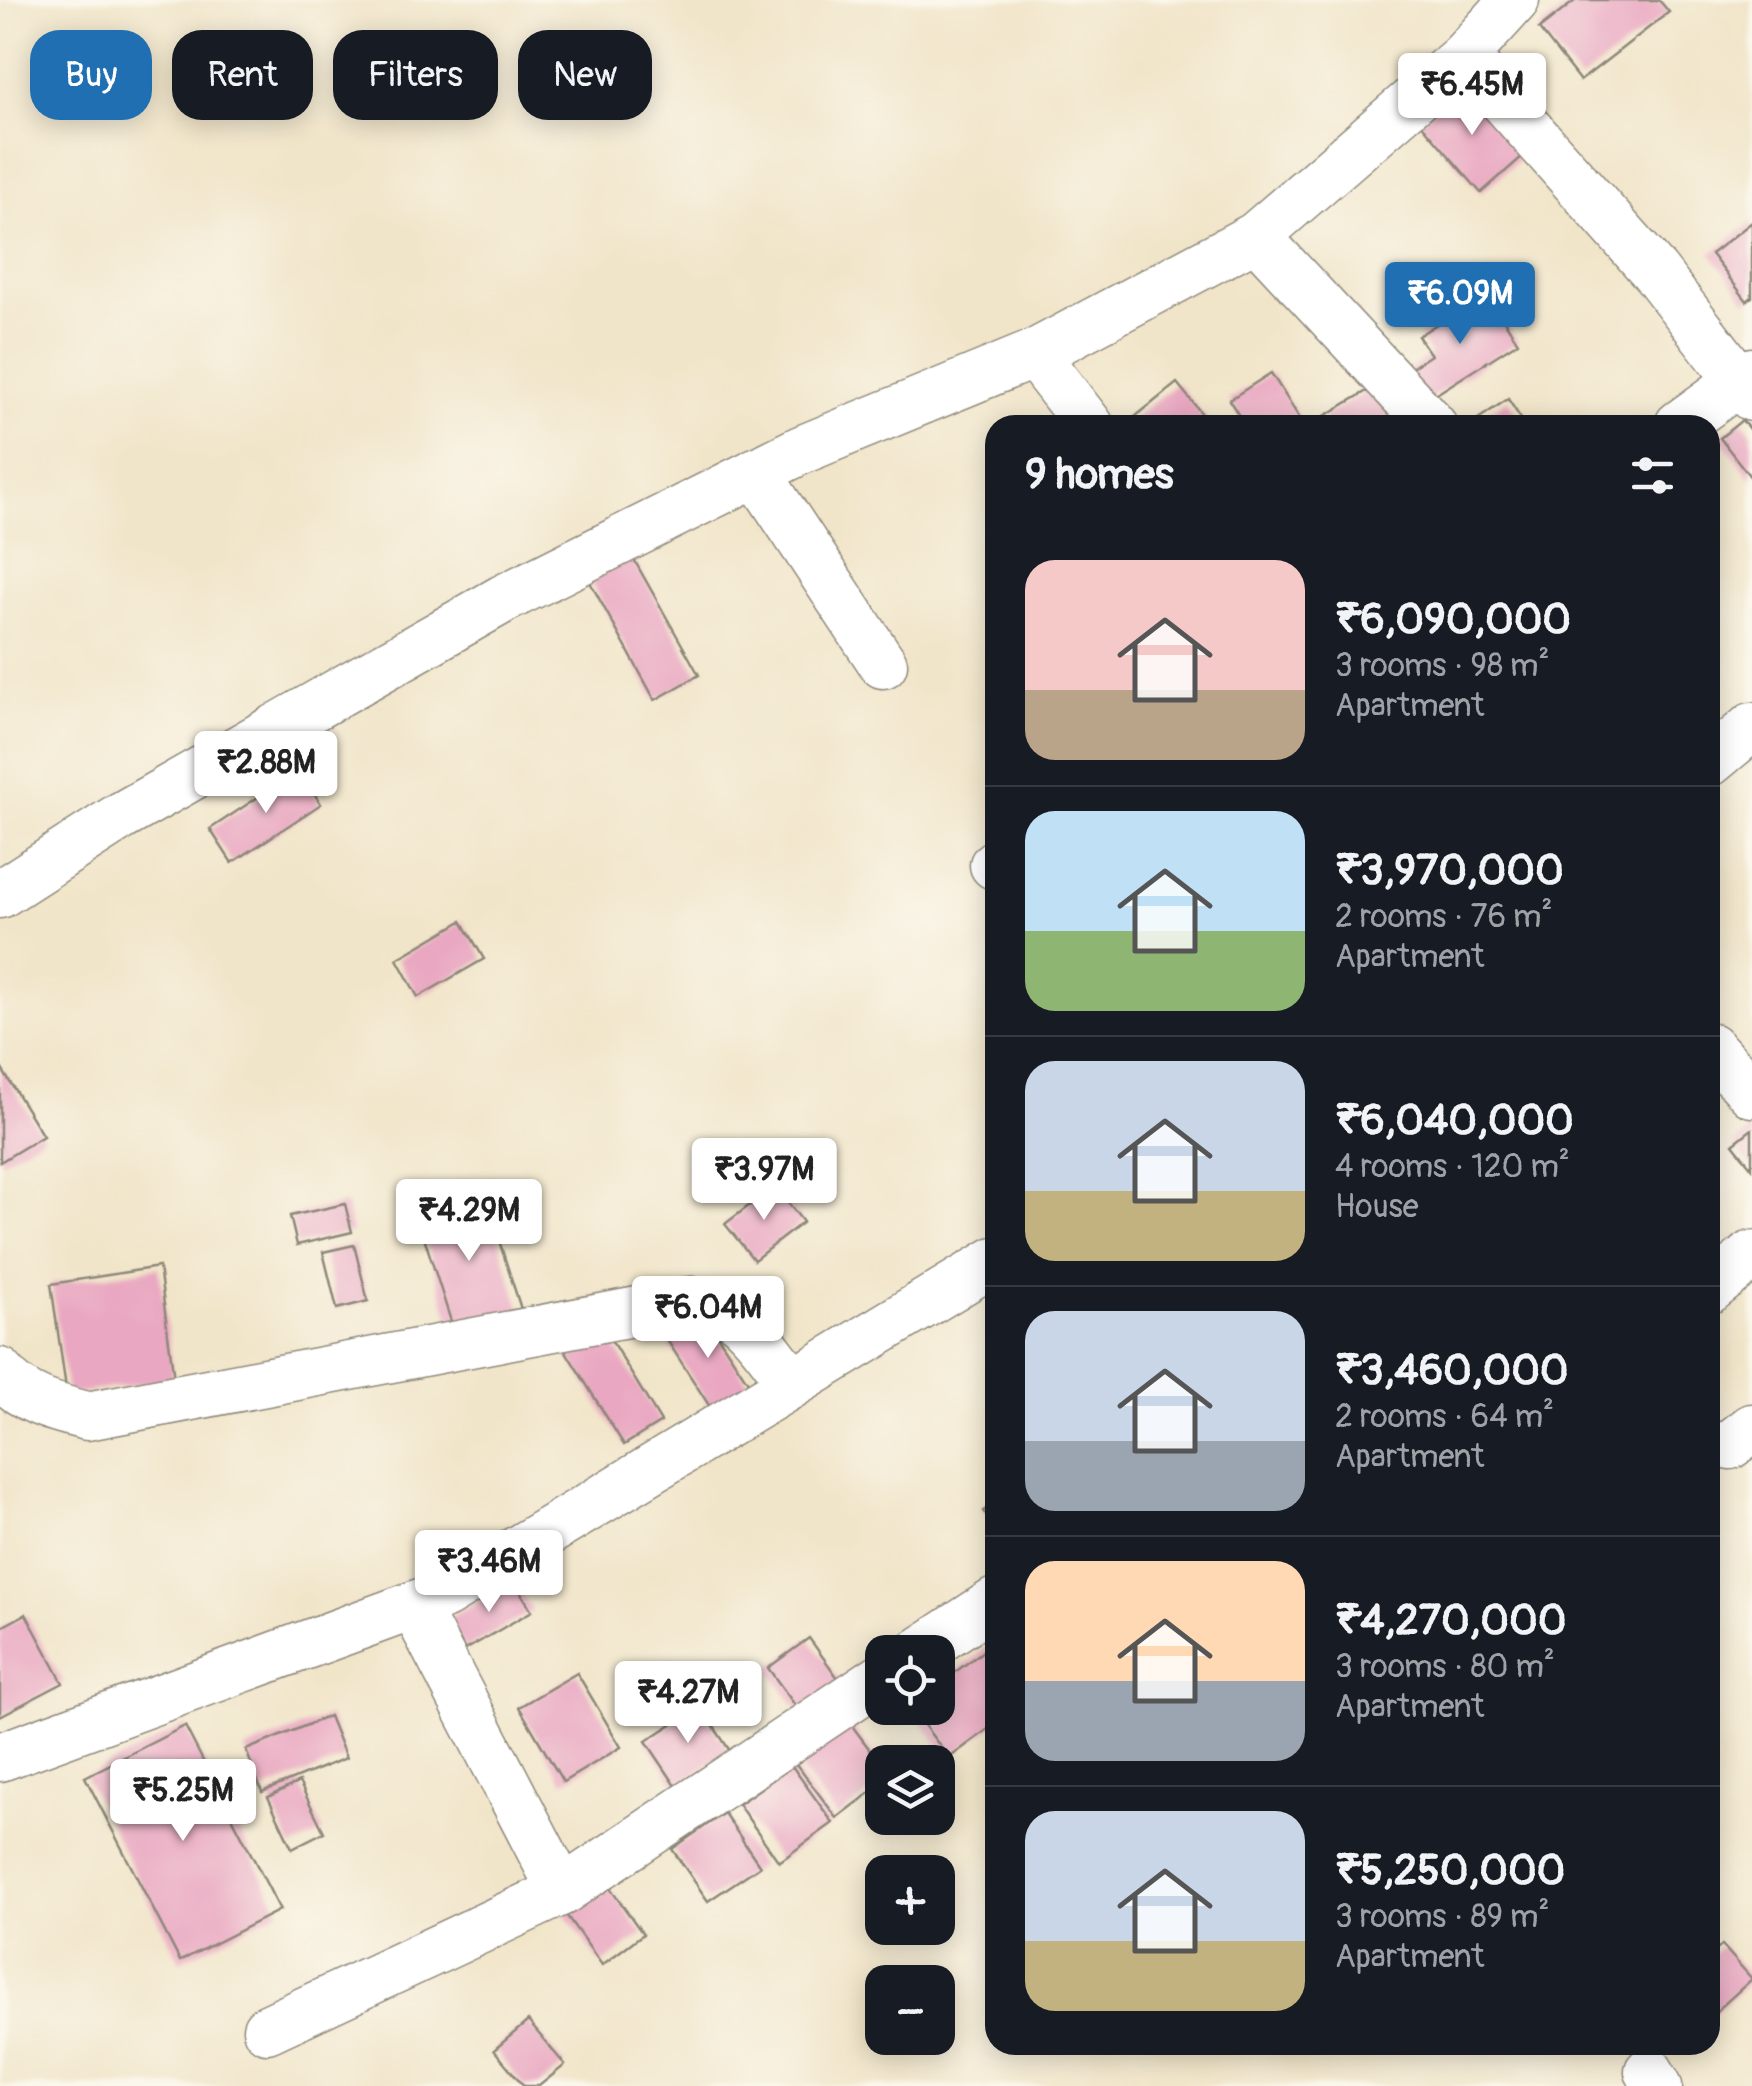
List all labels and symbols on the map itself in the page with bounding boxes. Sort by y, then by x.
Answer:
pin: ₹6.45M [1391,53,1553,138]
pin: ₹6.09M [1379,262,1541,347]
pin: ₹2.88M [185,731,347,816]
pin: ₹3.97M [683,1138,845,1223]
pin: ₹4.29M [388,1179,550,1264]
pin: ₹6.04M [627,1276,789,1361]
pin: ₹3.46M [408,1530,570,1615]
pin: ₹4.27M [607,1661,769,1746]
pin: ₹5.25M [102,1759,264,1844]

